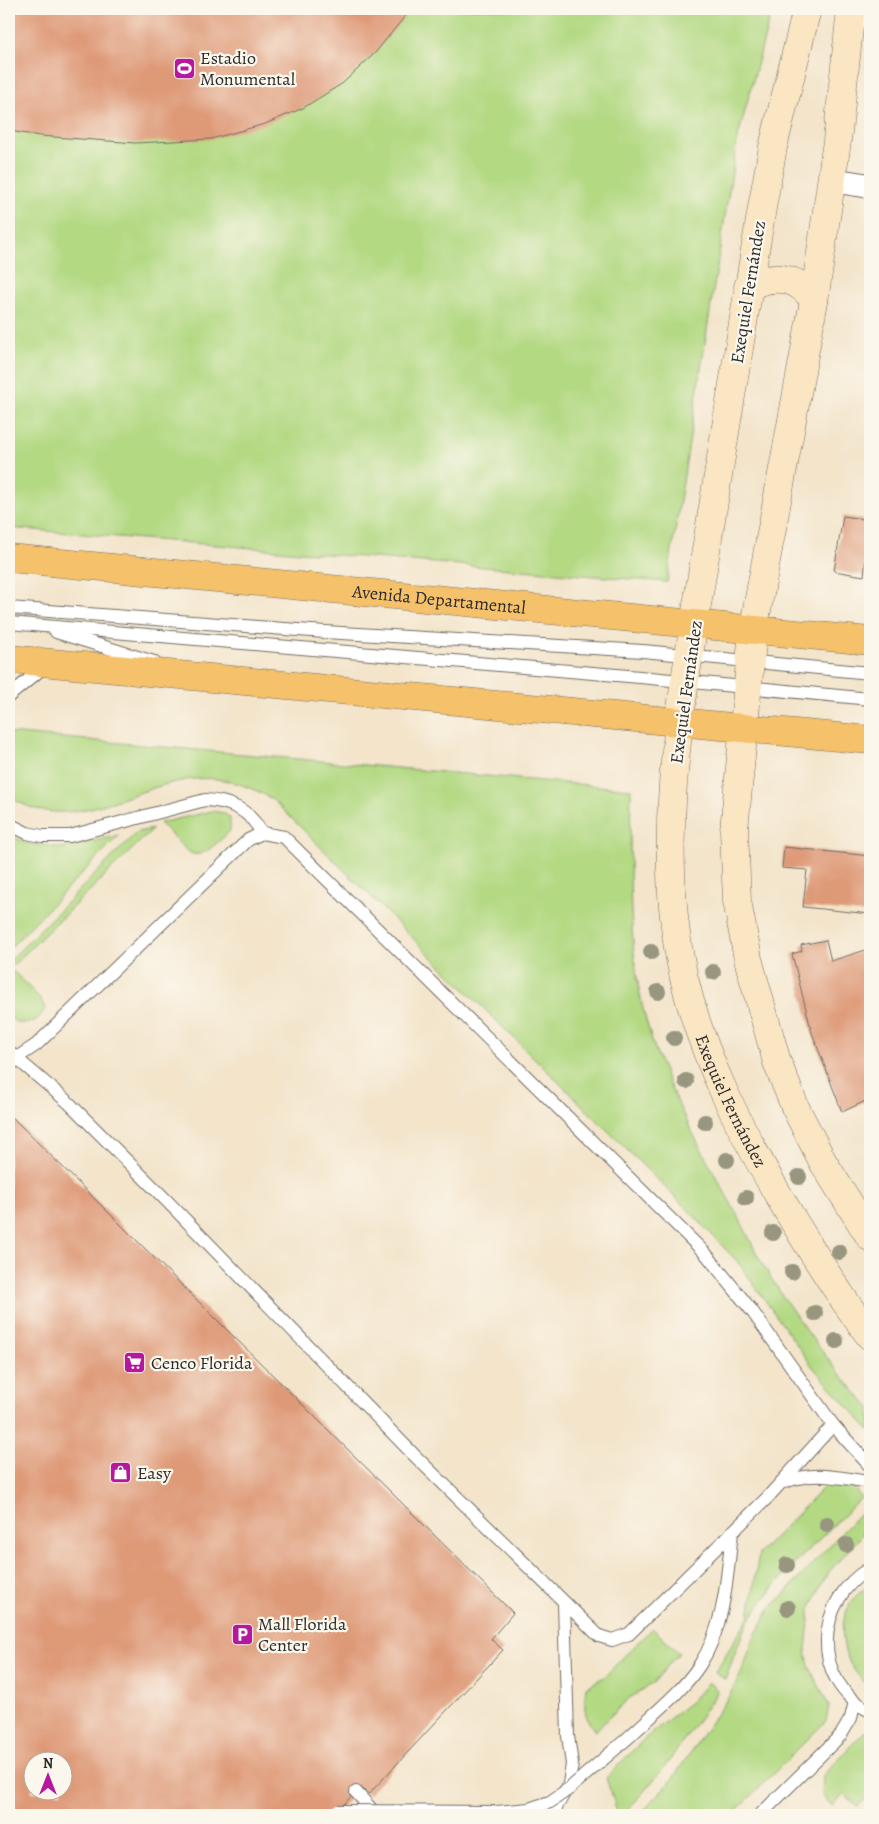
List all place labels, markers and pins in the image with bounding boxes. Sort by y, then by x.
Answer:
place label: Estadio Monumental [200,46,296,91]
sports icon: Estadio Monumental [172,56,196,80]
supermarket icon: Cenco Florida [123,1351,147,1375]
place label: Cenco Florida [151,1351,253,1375]
shop icon: Easy [109,1461,133,1485]
place label: Easy [137,1461,172,1485]
place label: Mall Florida Center [258,1612,347,1657]
parking icon: Mall Florida Center [230,1622,254,1646]

